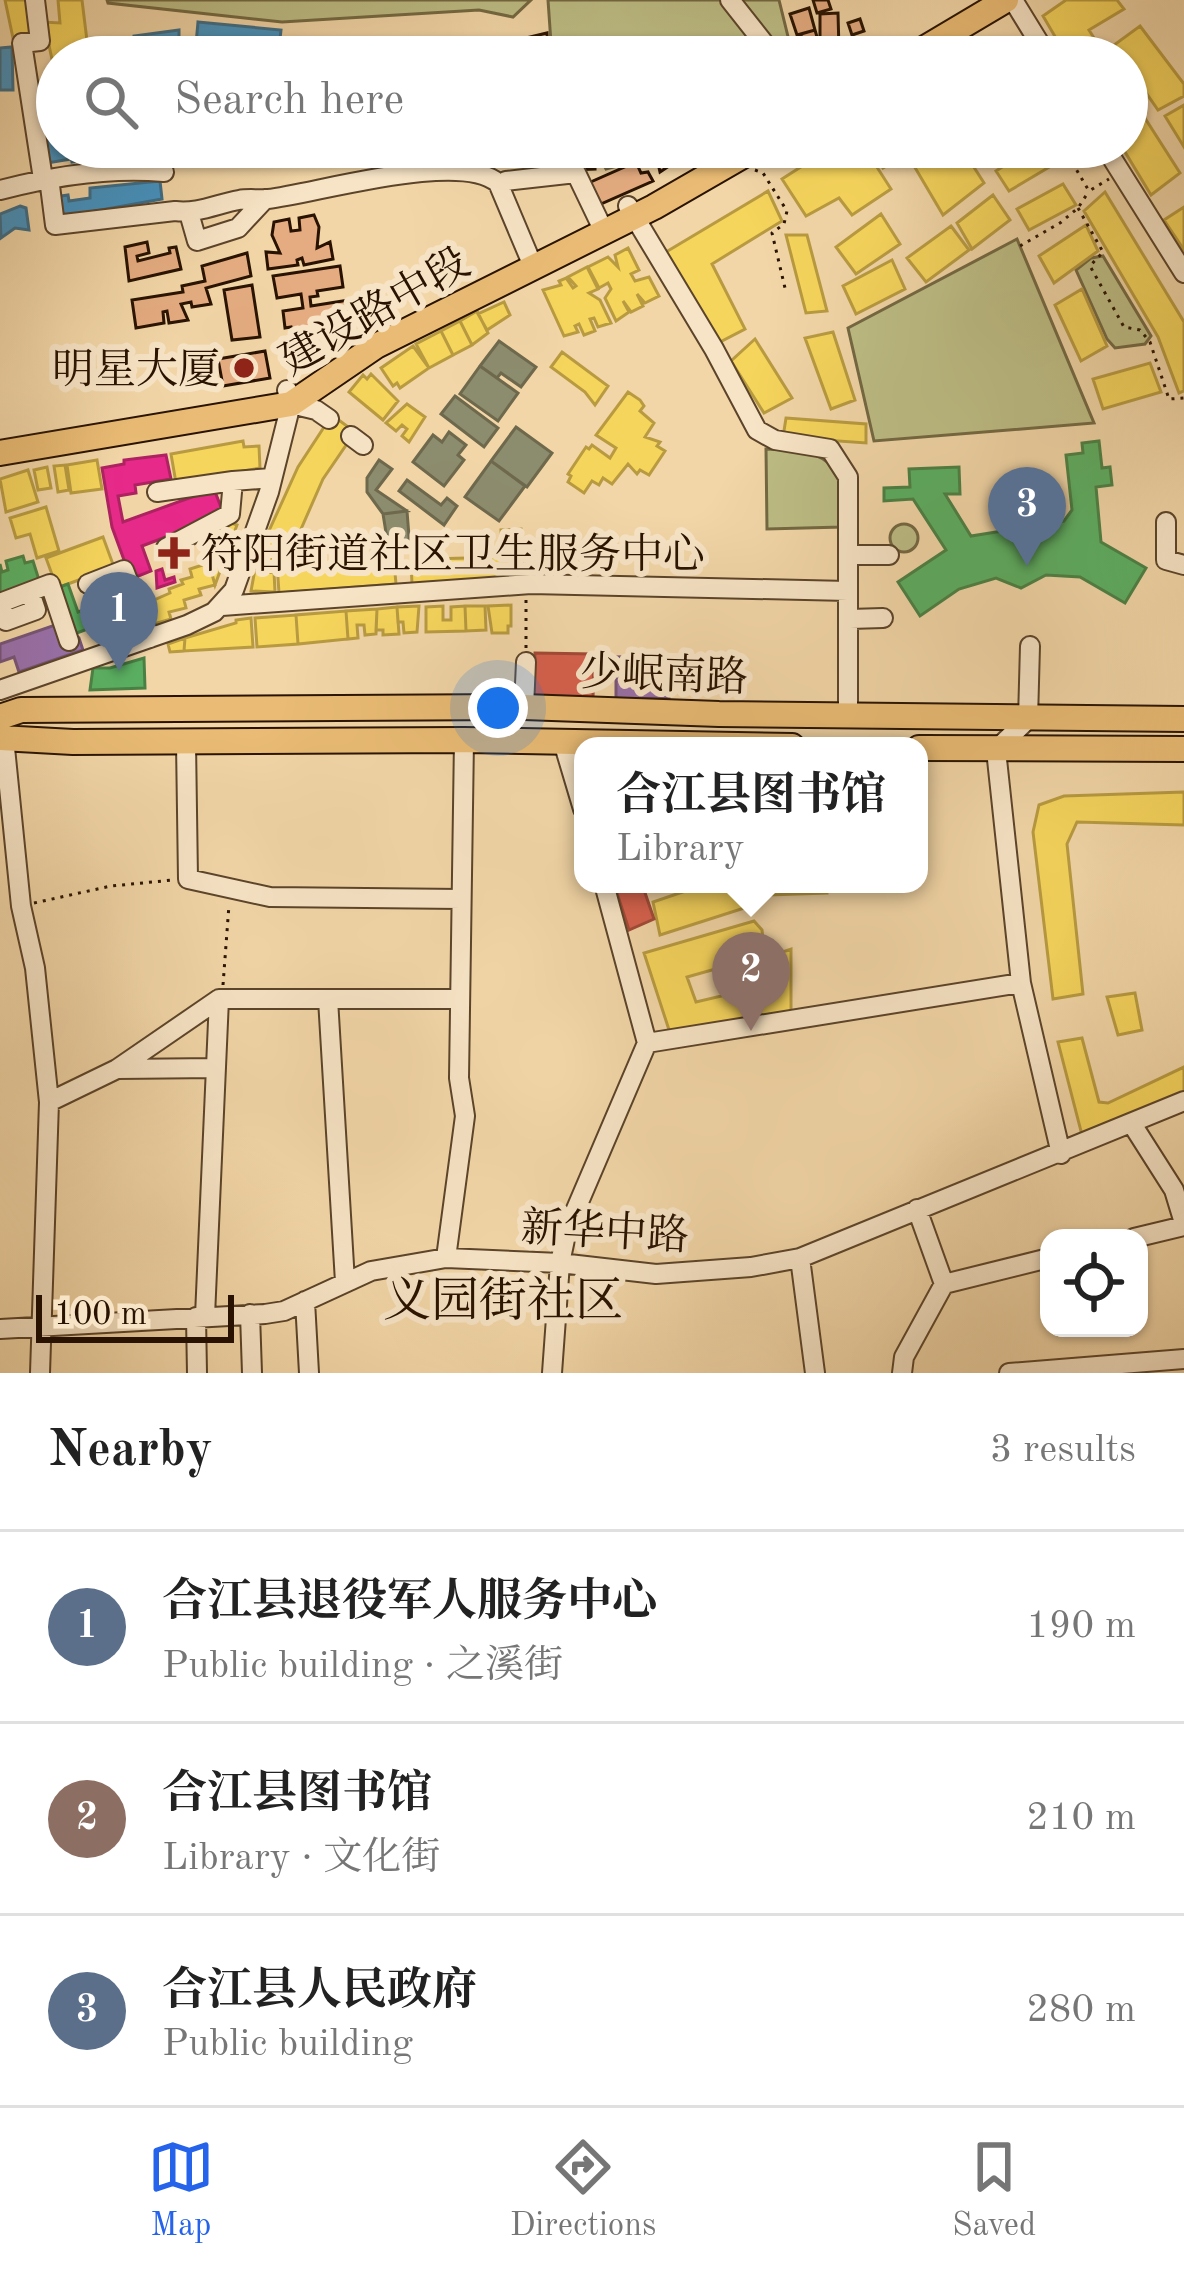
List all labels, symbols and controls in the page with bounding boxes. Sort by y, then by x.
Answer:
search box [36,36,1148,168]
icon: search [78,69,144,135]
text: Search here [174,79,404,124]
street label: 建设路中段 [273,239,477,384]
place label: 明星大厦 [52,347,220,393]
marker: 明星大厦 [231,355,257,381]
pin: 3 [988,467,1066,566]
place label: 符阳街道社区卫生服务中心 [201,532,705,578]
marker: 符阳街道社区卫生服务中心 [158,537,190,569]
pin: 1 [80,572,158,671]
street label: 少岷南路 [579,649,749,701]
your location [468,678,528,738]
popup [574,737,928,893]
text: 合江县图书馆 [616,775,886,820]
text: Library [616,830,745,869]
pin: 2 [712,932,790,1031]
street label: 新华中路 [520,1205,690,1259]
map controls [1040,1229,1148,1337]
button: locate [1040,1229,1148,1337]
district label: 义园街社区 [383,1275,623,1327]
scale bar [36,1289,234,1342]
text: 100 m [54,1299,147,1332]
text: Nearby [48,1426,213,1477]
text: 3 results [990,1431,1136,1470]
text: 合江县退役军人服务中心 [162,1581,657,1626]
text: 1 [76,1607,98,1646]
text: 190 m [1026,1607,1136,1646]
text: Public building · 之溪街 [162,1647,563,1686]
text: 合江县图书馆 [162,1773,432,1818]
text: 2 [76,1799,98,1838]
text: 210 m [1026,1799,1136,1838]
text: Library · 文化街 [162,1839,440,1878]
text: 合江县人民政府 [162,1970,477,2015]
text: 3 [76,1991,98,2030]
text: 280 m [1026,1991,1136,2030]
text: Public building [162,2025,413,2064]
tab: Map [148,2134,214,2247]
tab: Directions [510,2134,656,2247]
tab: Saved [952,2134,1036,2247]

